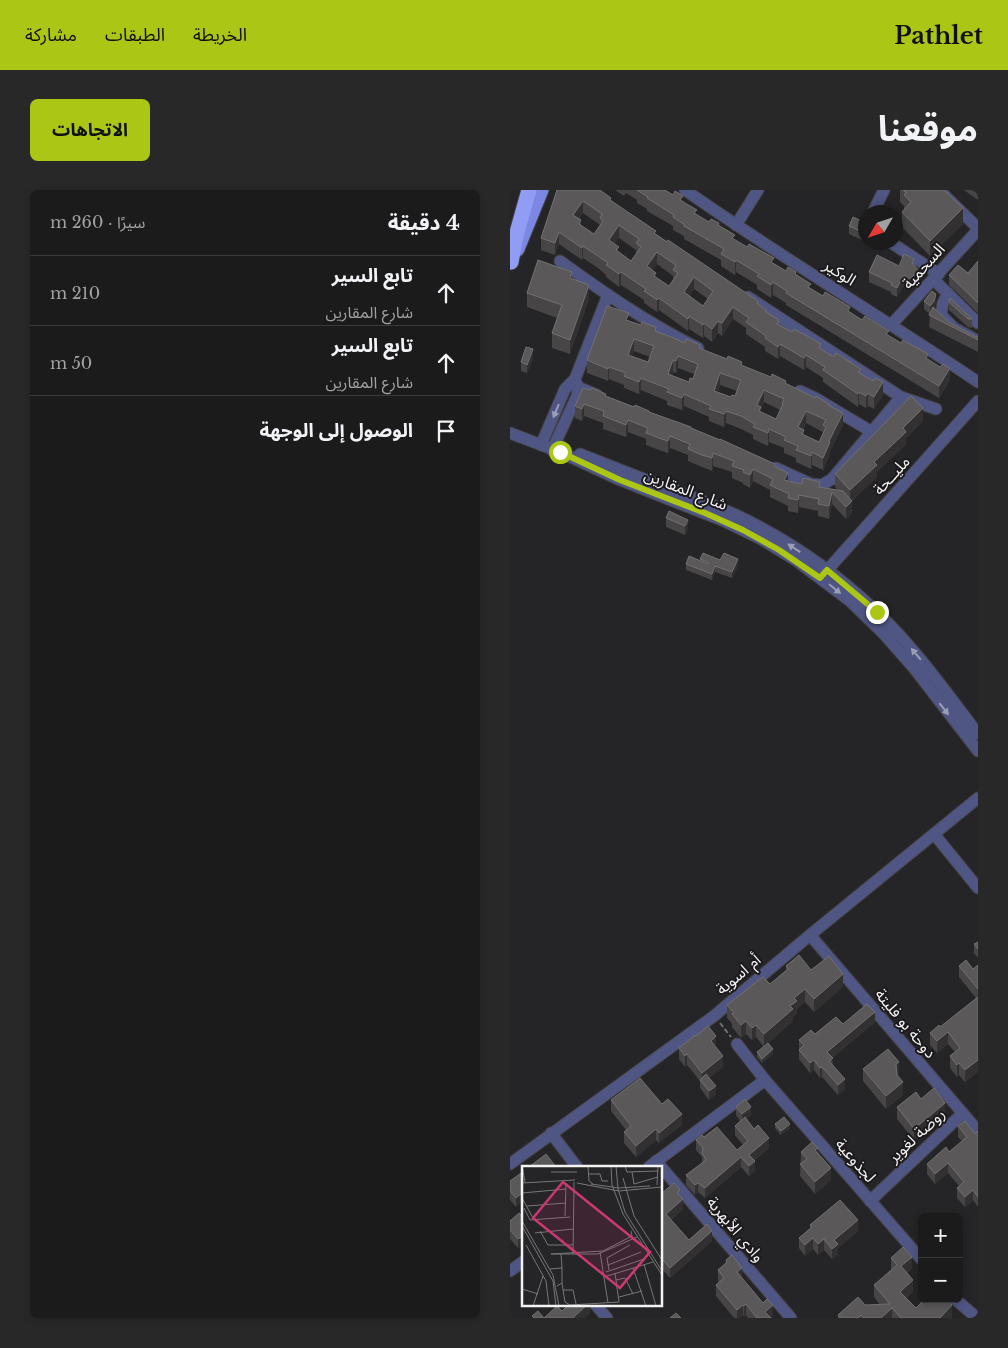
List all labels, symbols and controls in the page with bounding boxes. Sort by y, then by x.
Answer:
text: Pathlet [894,21,983,50]
text: مشاركة [25,24,77,46]
text: الطبقات [105,24,165,46]
text: الخريطة [193,24,247,46]
button: الاتجاهات [30,99,150,161]
text: موقعنا [878,107,978,150]
north arrow [858,205,903,250]
text: 4 دقيقة [388,210,460,236]
text: سيرًا · 260 m [50,212,145,232]
street label: السحمية [897,239,949,293]
street label: الوكير [819,254,860,290]
text: تابع السير [332,264,413,287]
icon: ahead [432,279,460,307]
text: 210 m [50,283,100,303]
text: شارع المقارين [326,302,413,322]
text: تابع السير [332,334,413,357]
icon: ahead [432,349,460,377]
text: 50 m [50,353,92,373]
text: شارع المقارين [326,372,413,392]
one-way arrow [551,404,559,418]
icon: arrive [432,417,460,445]
text: الوصول إلى الوجهة [259,419,413,442]
route start [549,441,572,464]
street label: مليــحة [868,451,914,499]
street label: شارع المقارين [641,464,730,517]
one-way arrow [788,543,801,552]
one-way arrow [828,584,841,595]
route end [866,601,889,624]
one-way arrow [910,649,922,661]
one-way arrow [939,702,950,715]
street label: أم اسوية [711,949,766,1001]
street label: دوحة بو فليتة [871,984,941,1062]
street label: روضة لغوير [882,1103,949,1167]
street label: لجذوعية [831,1134,881,1186]
inset map [522,1166,662,1306]
street label: وادي الأبهرية [701,1192,769,1268]
map controls [918,1213,963,1303]
button: + [918,1213,963,1258]
button: − [918,1258,963,1303]

